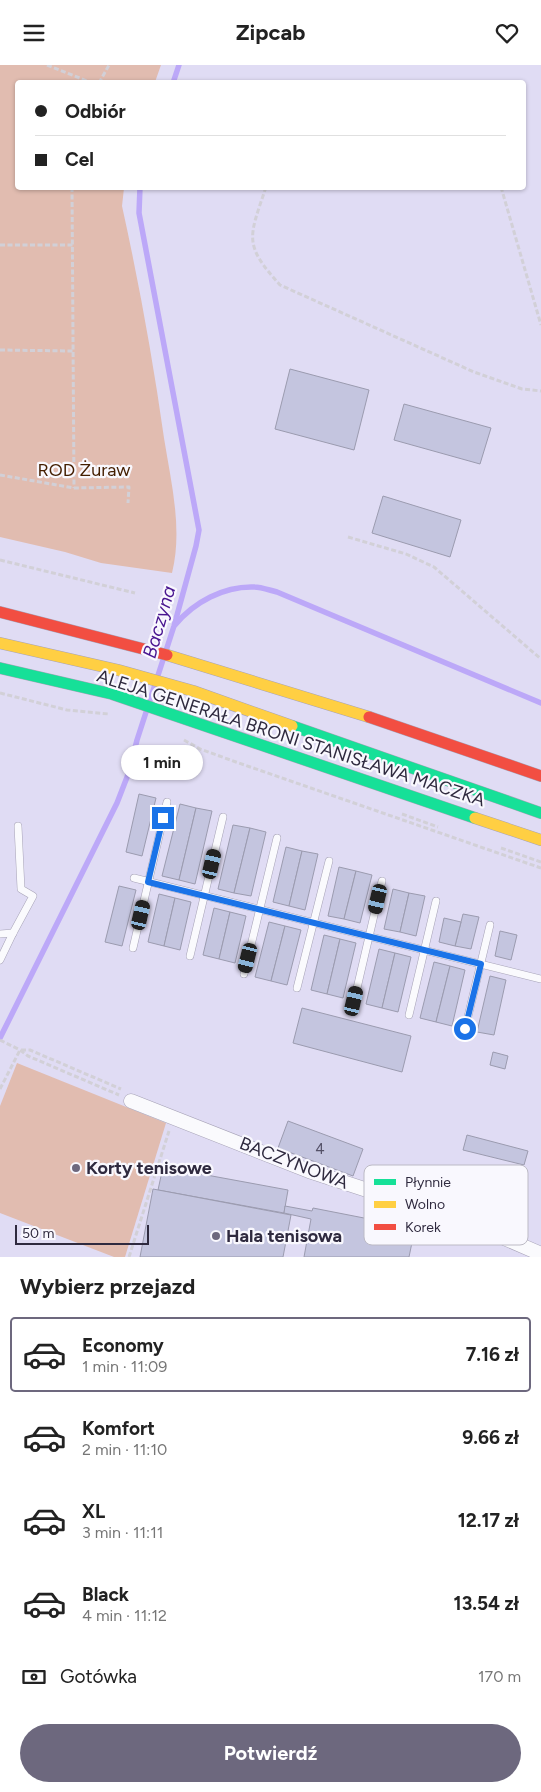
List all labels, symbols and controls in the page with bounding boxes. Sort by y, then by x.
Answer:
icon: menu [20,19,48,47]
text: Zipcab [236,19,305,46]
icon: heart [493,19,521,47]
text: Odbiór [65,100,126,123]
text: Cel [65,148,94,171]
park label: ROD Żuraw [38,459,130,481]
water label: Baczyna [138,583,180,661]
street label: ALEJA GENERAŁA BRONI STANISŁAWA MACZKA [94,665,488,811]
callout: 1 min [122,745,204,781]
text: 1 min [143,753,181,772]
route end [152,807,174,829]
car [201,848,222,880]
car [367,883,388,915]
car [130,899,151,931]
car [237,942,258,974]
car [343,985,364,1017]
route start [454,1018,476,1040]
street label: BACZYNOWA [236,1132,352,1194]
house number: 4 [315,1140,325,1158]
place label: Korty tenisowe [86,1157,212,1179]
marker: Korty tenisowe [70,1162,82,1174]
legend [364,1165,528,1245]
text: Płynnie [405,1174,451,1191]
text: Wolno [405,1196,445,1213]
text: Korek [405,1219,441,1236]
scale bar [15,1222,149,1245]
text: 50 m [22,1225,54,1242]
place label: Hala tenisowa [226,1225,342,1247]
marker: Hala tenisowa [210,1230,222,1242]
text: Wybierz przejazd [20,1273,195,1300]
icon: car [22,1332,67,1377]
text: Economy [82,1334,164,1357]
text: 7.16 zł [466,1343,519,1366]
text: 1 min · 11:09 [82,1357,167,1376]
icon: car [22,1415,67,1460]
text: Komfort [82,1417,155,1440]
text: 9.66 zł [462,1426,519,1449]
text: 2 min · 11:10 [82,1440,167,1459]
icon: car [22,1498,67,1543]
text: XL [82,1500,105,1523]
text: 12.17 zł [458,1509,519,1532]
text: 3 min · 11:11 [82,1523,163,1542]
icon: car [22,1581,67,1626]
text: Black [82,1583,129,1606]
text: 13.54 zł [454,1592,519,1615]
text: 4 min · 11:12 [82,1606,167,1625]
icon: cash [20,1663,48,1691]
text: Gotówka [60,1665,137,1688]
text: 170 m [478,1667,521,1686]
button: Potwierdź [20,1724,521,1782]

